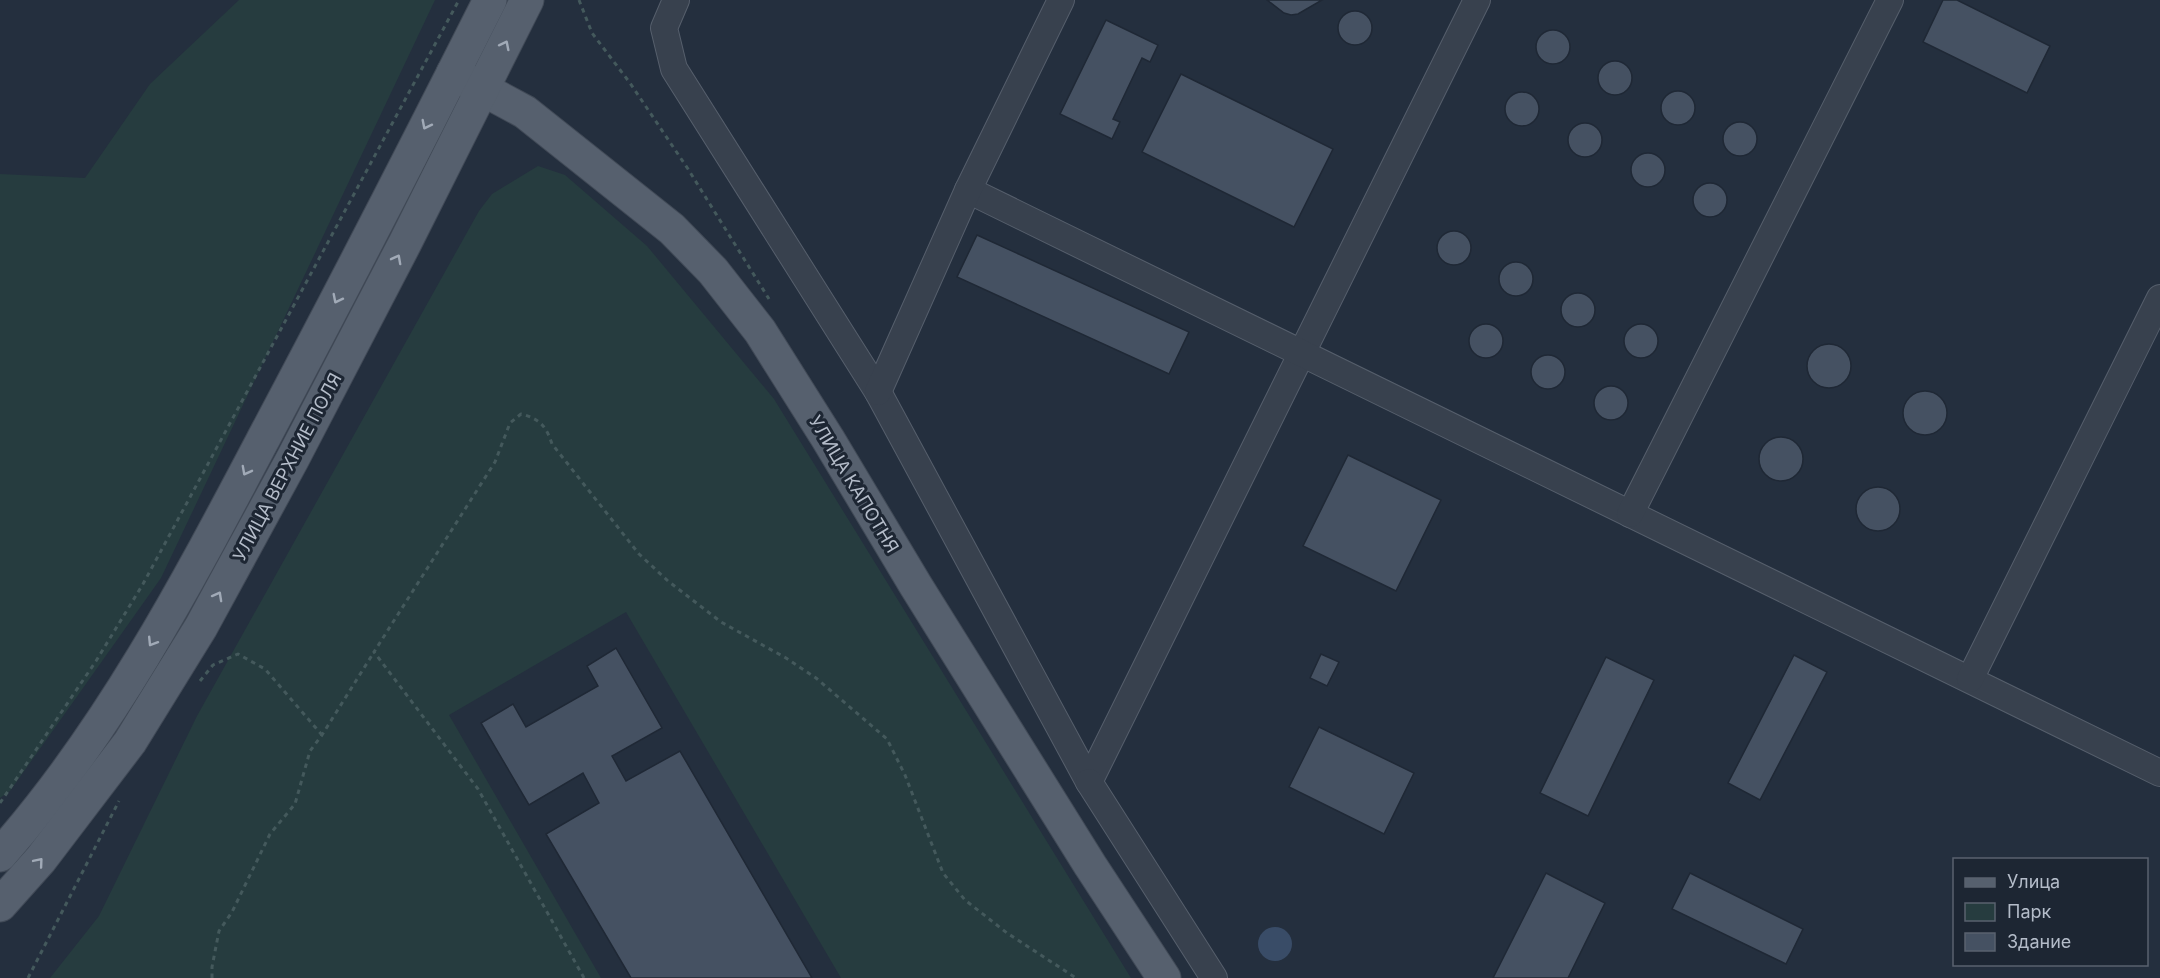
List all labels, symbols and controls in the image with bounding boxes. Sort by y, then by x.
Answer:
one-way arrow [497,40,509,51]
one-way arrow [422,119,433,130]
one-way arrow [389,254,401,265]
one-way arrow [333,292,344,303]
street label: УЛИЦА ВЕРХНИЕ ПОЛЯ [228,369,346,565]
street label: УЛИЦА КАПОТНЯ [805,412,903,556]
one-way arrow [242,465,253,476]
one-way arrow [211,591,222,602]
one-way arrow [148,636,160,646]
one-way arrow [31,858,42,869]
legend [1953,858,2148,966]
text: Улица [2007,871,2060,892]
text: Парк [2007,901,2052,922]
text: Здание [2007,931,2071,952]

